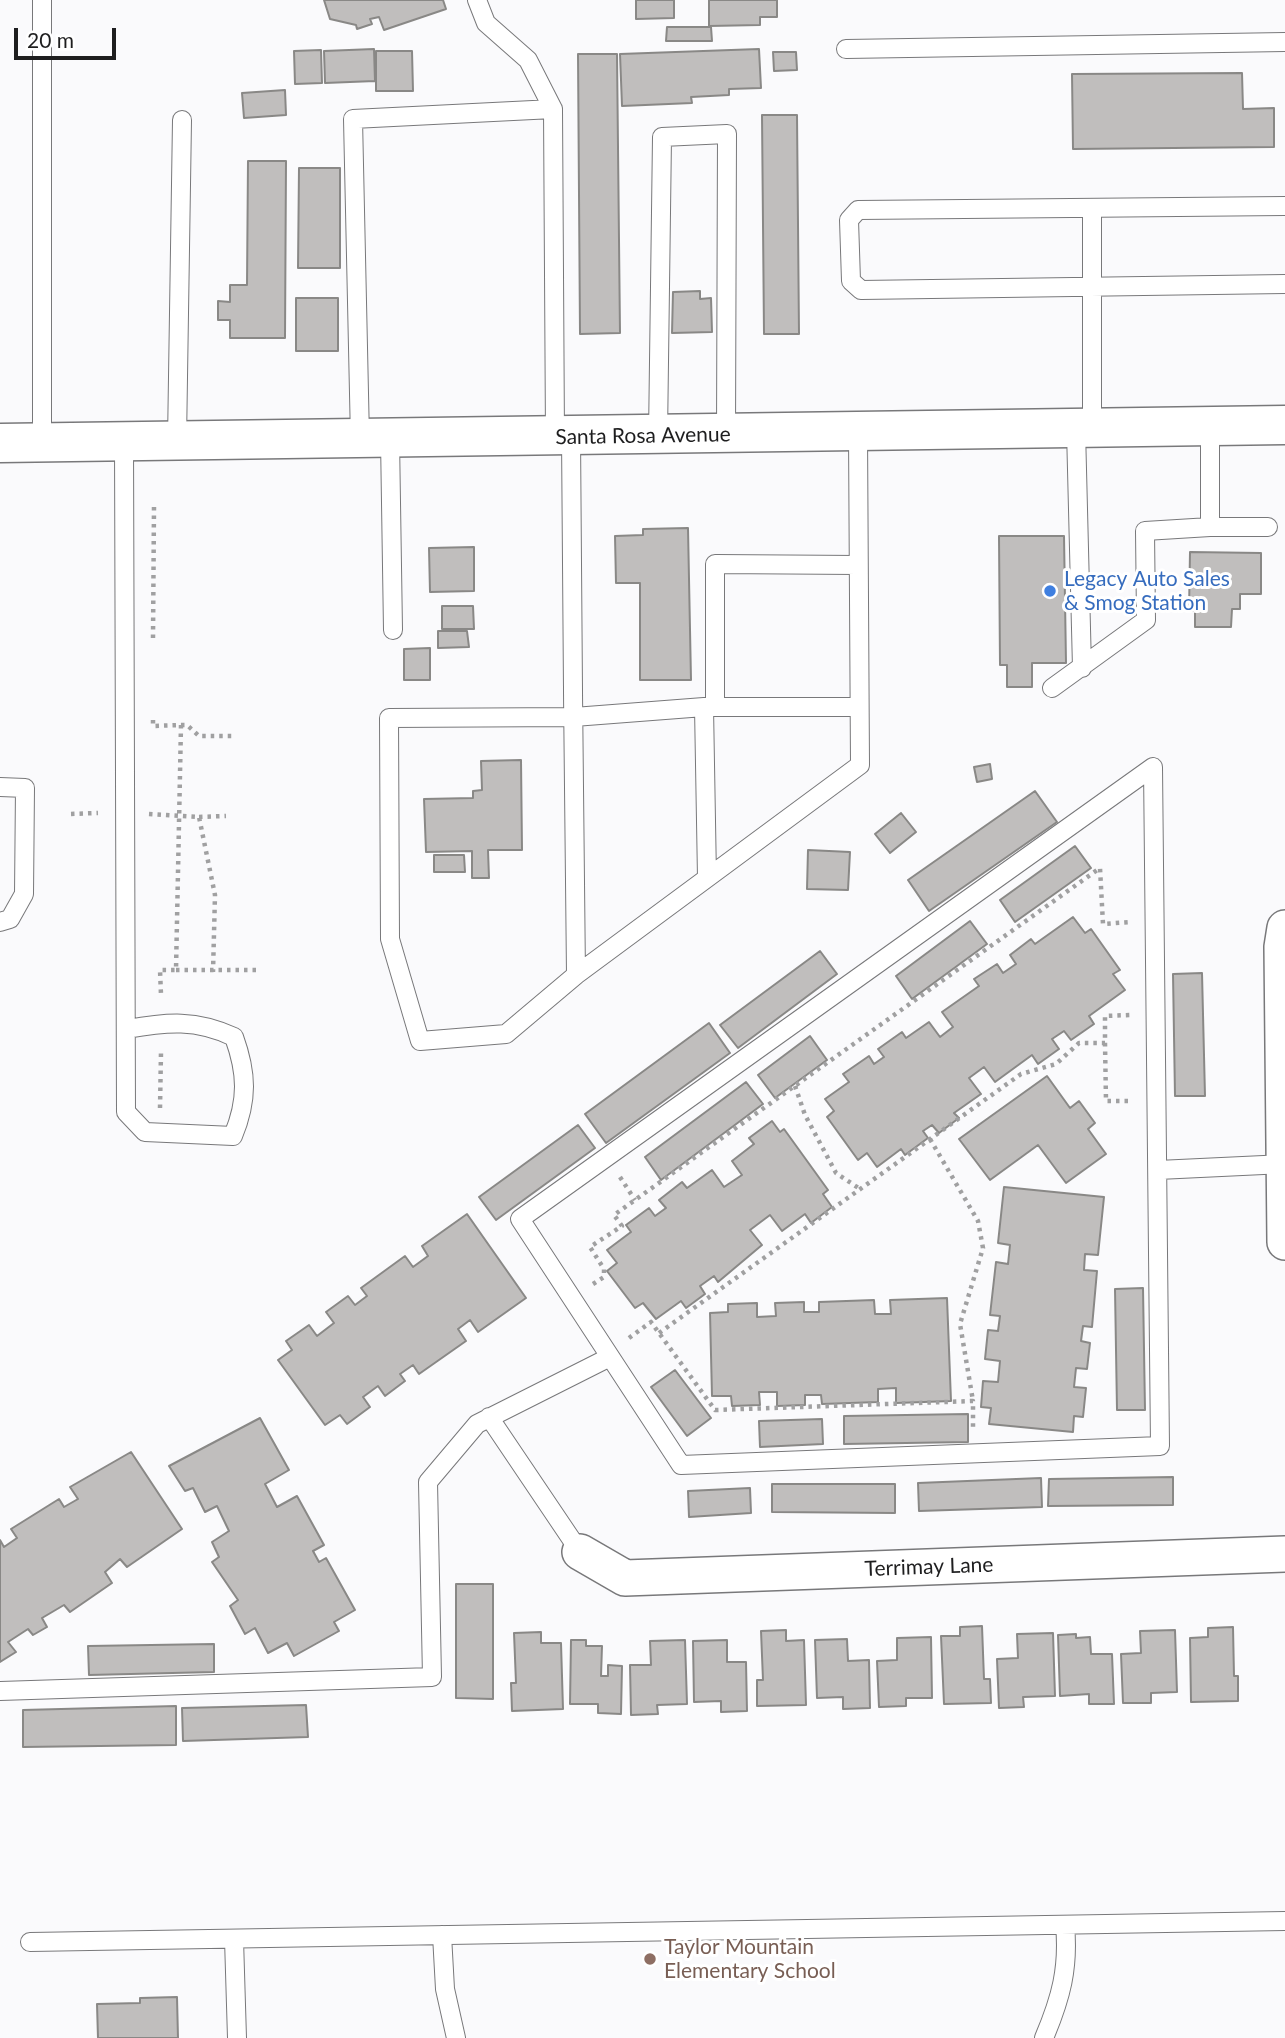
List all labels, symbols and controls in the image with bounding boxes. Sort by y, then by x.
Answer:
scale bar [18,14,119,58]
text: 20 m [27,27,74,52]
street label: Santa Rosa Avenue [555,422,731,450]
place label: Legacy Auto Sales & Smog Station [1064,566,1230,616]
marker: Legacy Auto Sales & Smog Station [1042,583,1058,599]
street label: Terrimay Lane [864,1552,994,1582]
place label: Taylor Mountain Elementary School [664,1934,836,1984]
marker: Taylor Mountain Elementary School [642,1951,658,1967]

